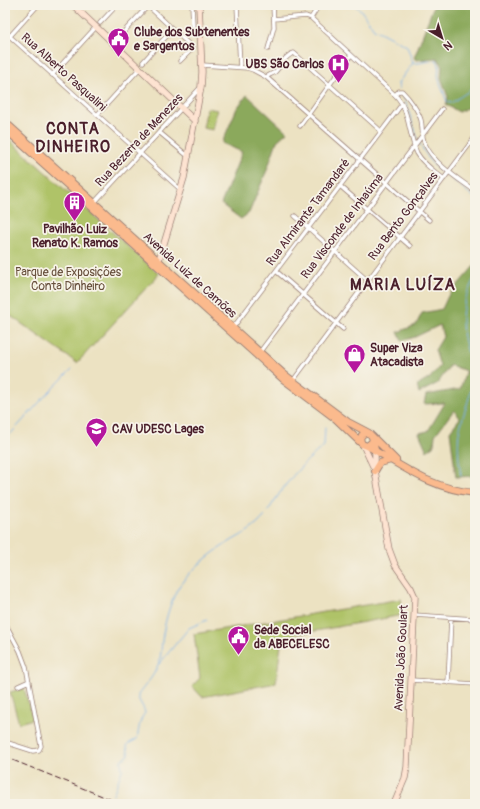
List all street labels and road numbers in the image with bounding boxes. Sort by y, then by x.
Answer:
street label: Rua Alberto Pasqualini [18,30,110,115]
street label: Rua Bezerra de Menezes [92,90,187,190]
street label: Rua Almirante Tamandaré [263,156,354,269]
street label: Rua Bento Gonçalves [365,169,442,263]
street label: Rua Visconde de Inhaúma [298,170,387,282]
street label: Avenida Luiz de Camões [140,229,240,322]
street label: Avenida João Goulart [391,604,412,712]

